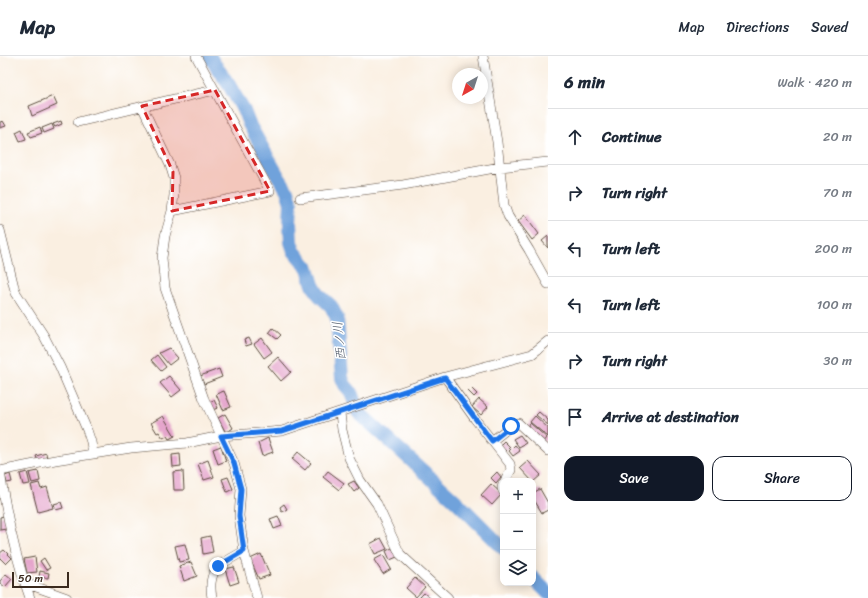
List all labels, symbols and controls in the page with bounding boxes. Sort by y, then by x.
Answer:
text: Map [20,11,55,44]
text: Map [678,15,704,40]
text: Directions [726,15,789,40]
text: Saved [811,15,848,40]
text: 6 min [564,67,605,97]
north arrow [452,68,488,104]
text: Walk · 420 m [777,71,852,94]
text: Continue [602,124,662,150]
text: 20 m [823,125,852,148]
icon: ahead [564,126,586,148]
text: Turn right [602,180,667,206]
text: 70 m [823,181,852,204]
icon: right [564,182,586,204]
text: Turn left [602,236,660,262]
text: 200 m [815,237,852,260]
icon: left [564,238,586,260]
text: Turn left [602,292,660,318]
text: 100 m [817,293,852,316]
icon: left [564,294,586,316]
water label: 西ノ川 [326,320,352,362]
text: Turn right [602,348,667,374]
text: 30 m [823,349,852,372]
icon: right [564,350,586,372]
text: Arrive at destination [602,404,739,430]
icon: arrive [564,406,586,428]
route start [502,417,520,435]
button: Save [564,456,704,501]
button: Share [712,456,852,501]
map controls [500,478,536,586]
button: + [500,478,536,514]
button: − [500,514,536,550]
button: layers [500,550,536,586]
route end [209,557,227,575]
text: 50 m [18,569,43,588]
scale bar [12,570,69,589]

